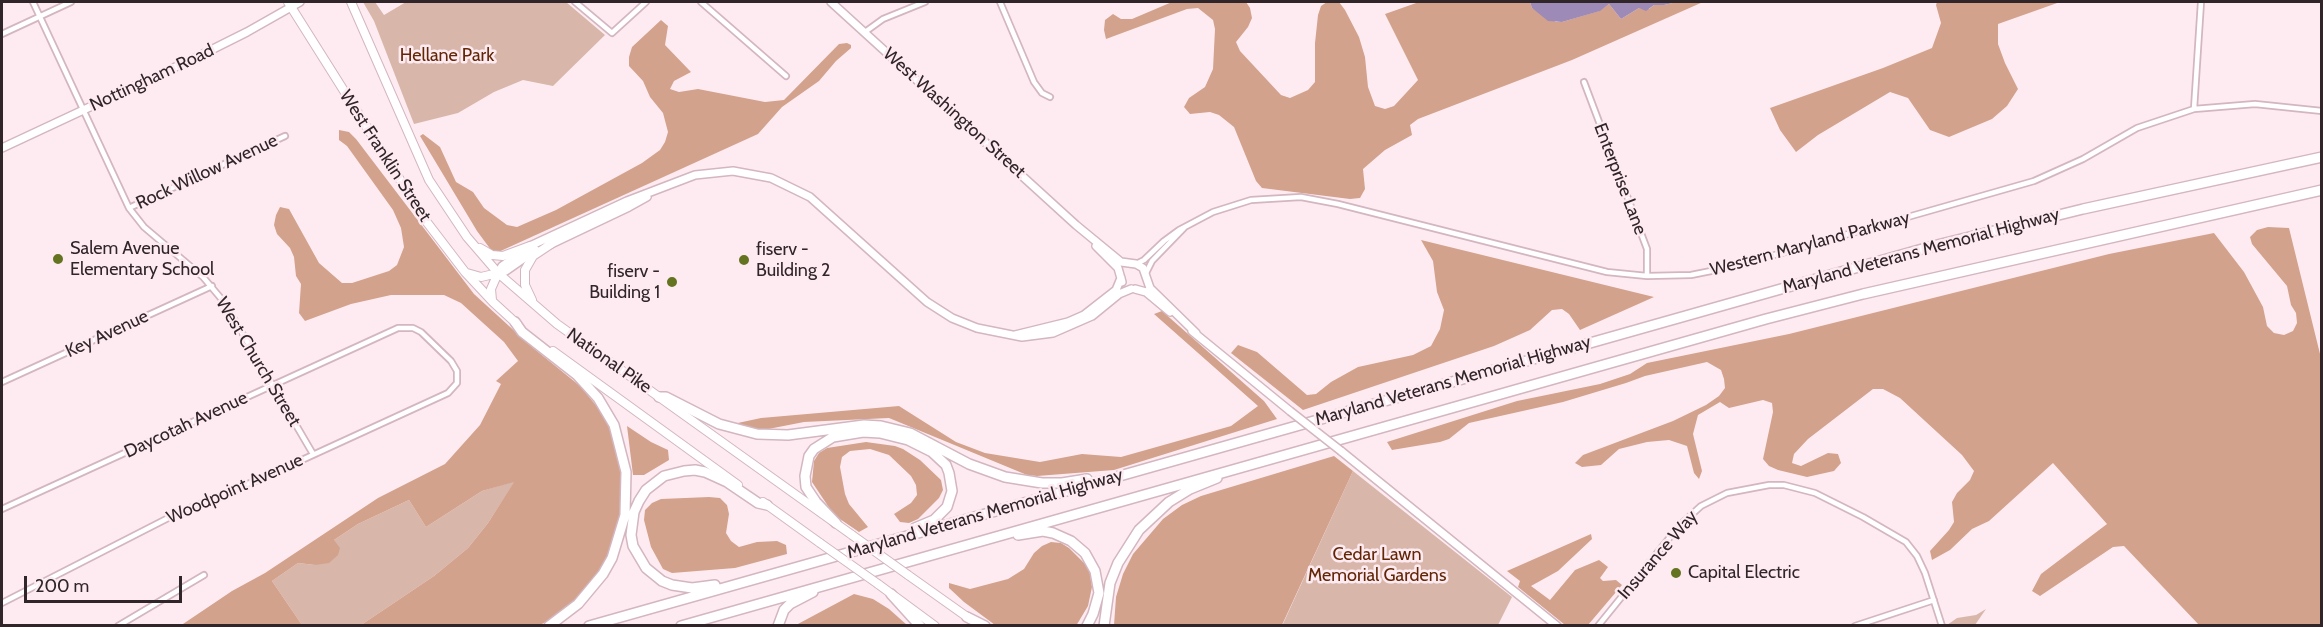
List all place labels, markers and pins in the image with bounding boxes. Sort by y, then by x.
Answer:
place label: Salem Avenue Elementary School [70,238,214,280]
place label: fiserv - Building 2 [756,239,830,282]
marker: Salem Avenue Elementary School [51,252,65,266]
marker: fiserv - Building 2 [737,253,751,267]
place label: fiserv - Building 1 [589,261,660,304]
marker: fiserv - Building 1 [665,275,679,289]
place label: Capital Electric [1688,562,1800,584]
marker: Capital Electric [1669,566,1683,580]

